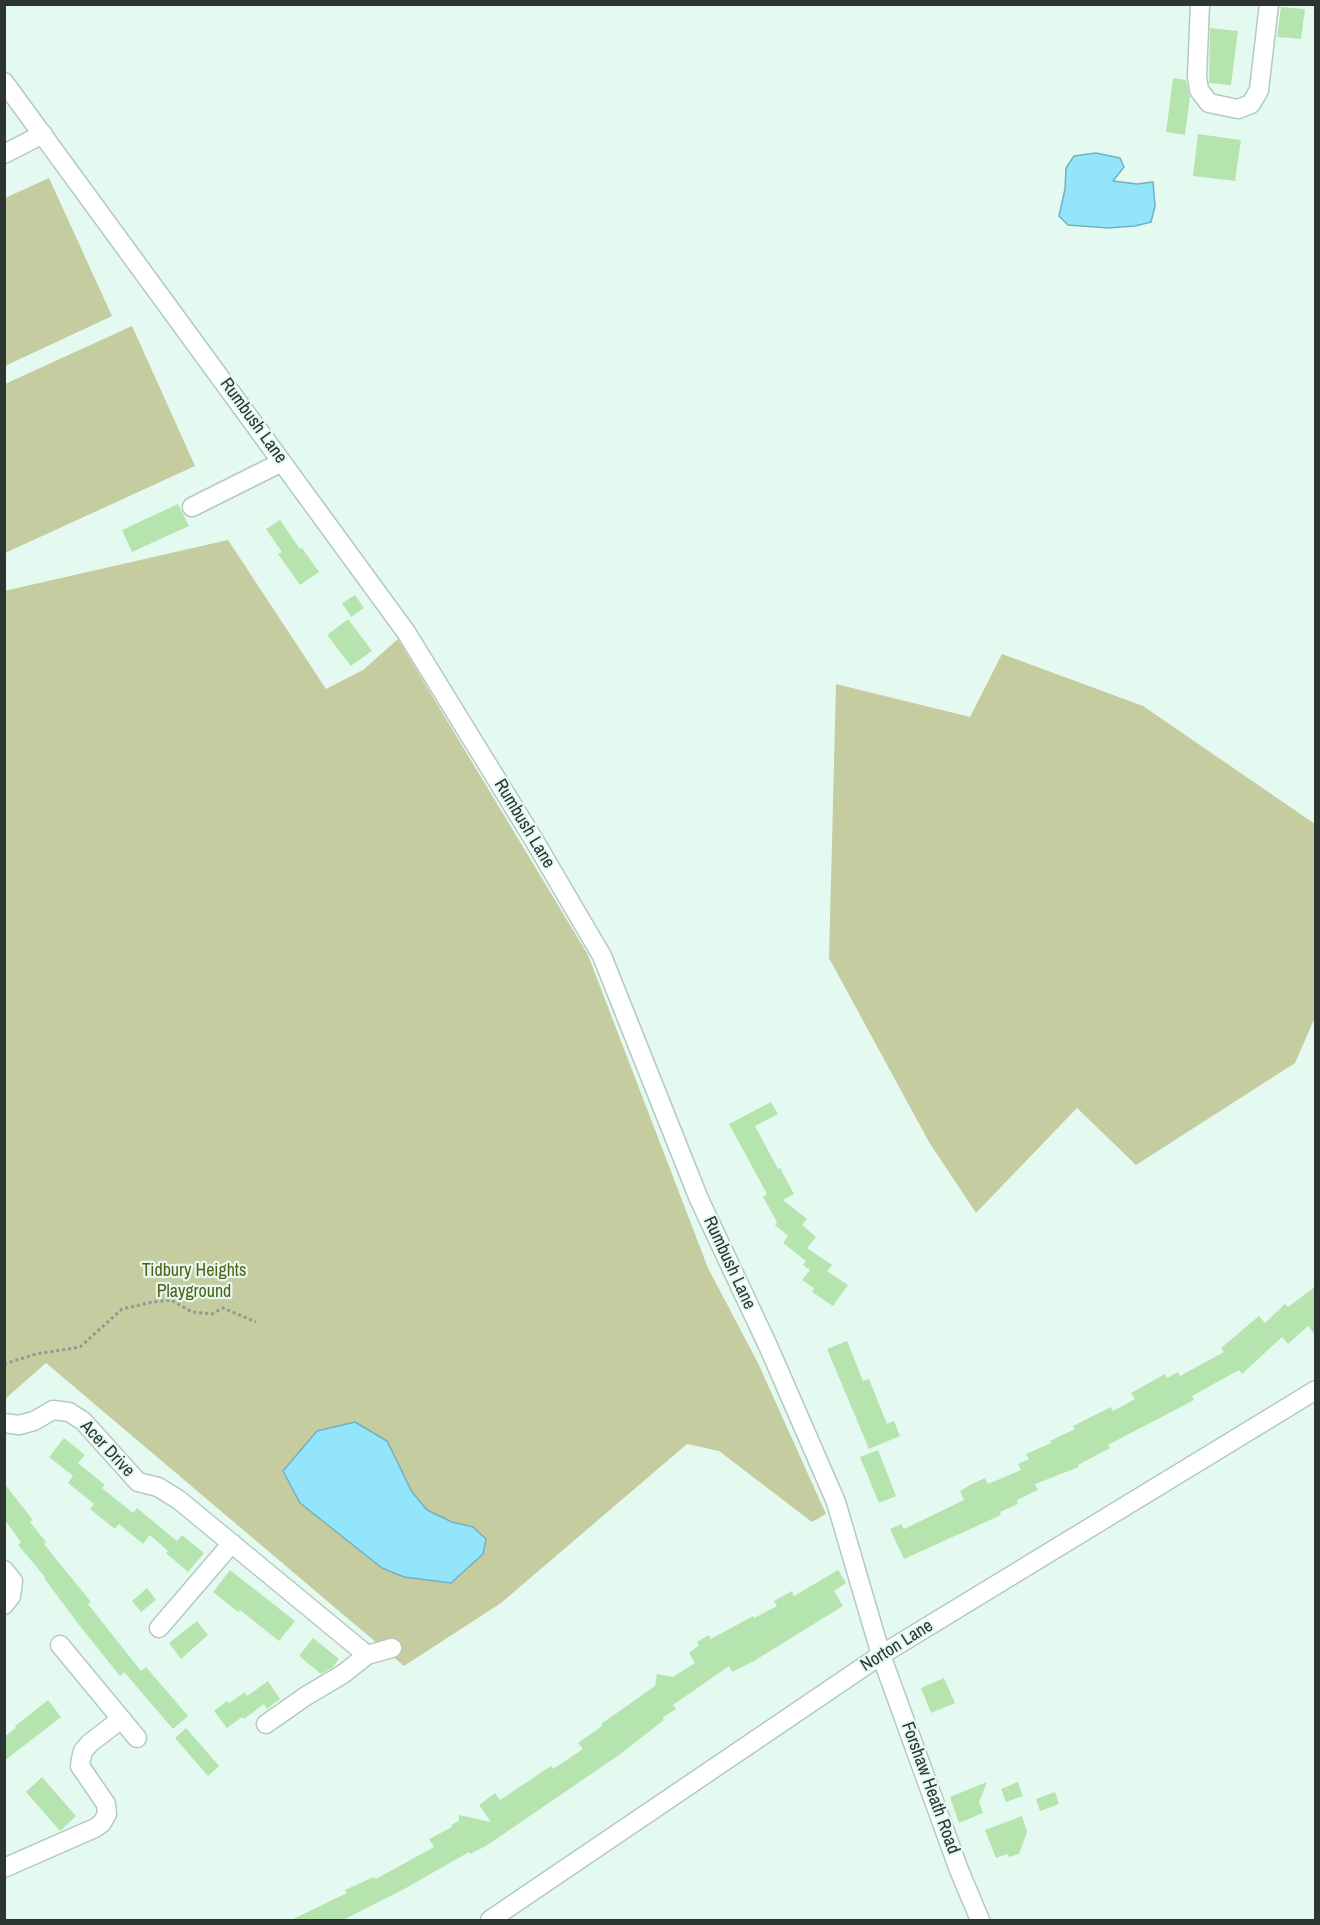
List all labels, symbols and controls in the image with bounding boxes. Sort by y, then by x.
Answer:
street label: Rumbush Lane [215,374,291,468]
street label: Rumbush Lane [489,776,559,872]
street label: Rumbush Lane [698,1213,760,1313]
park label: Tidbury Heights Playground [142,1260,246,1302]
street label: Acer Drive [75,1416,139,1482]
street label: Norton Lane [857,1615,937,1677]
street label: Forshaw Heath Road [896,1719,964,1857]

